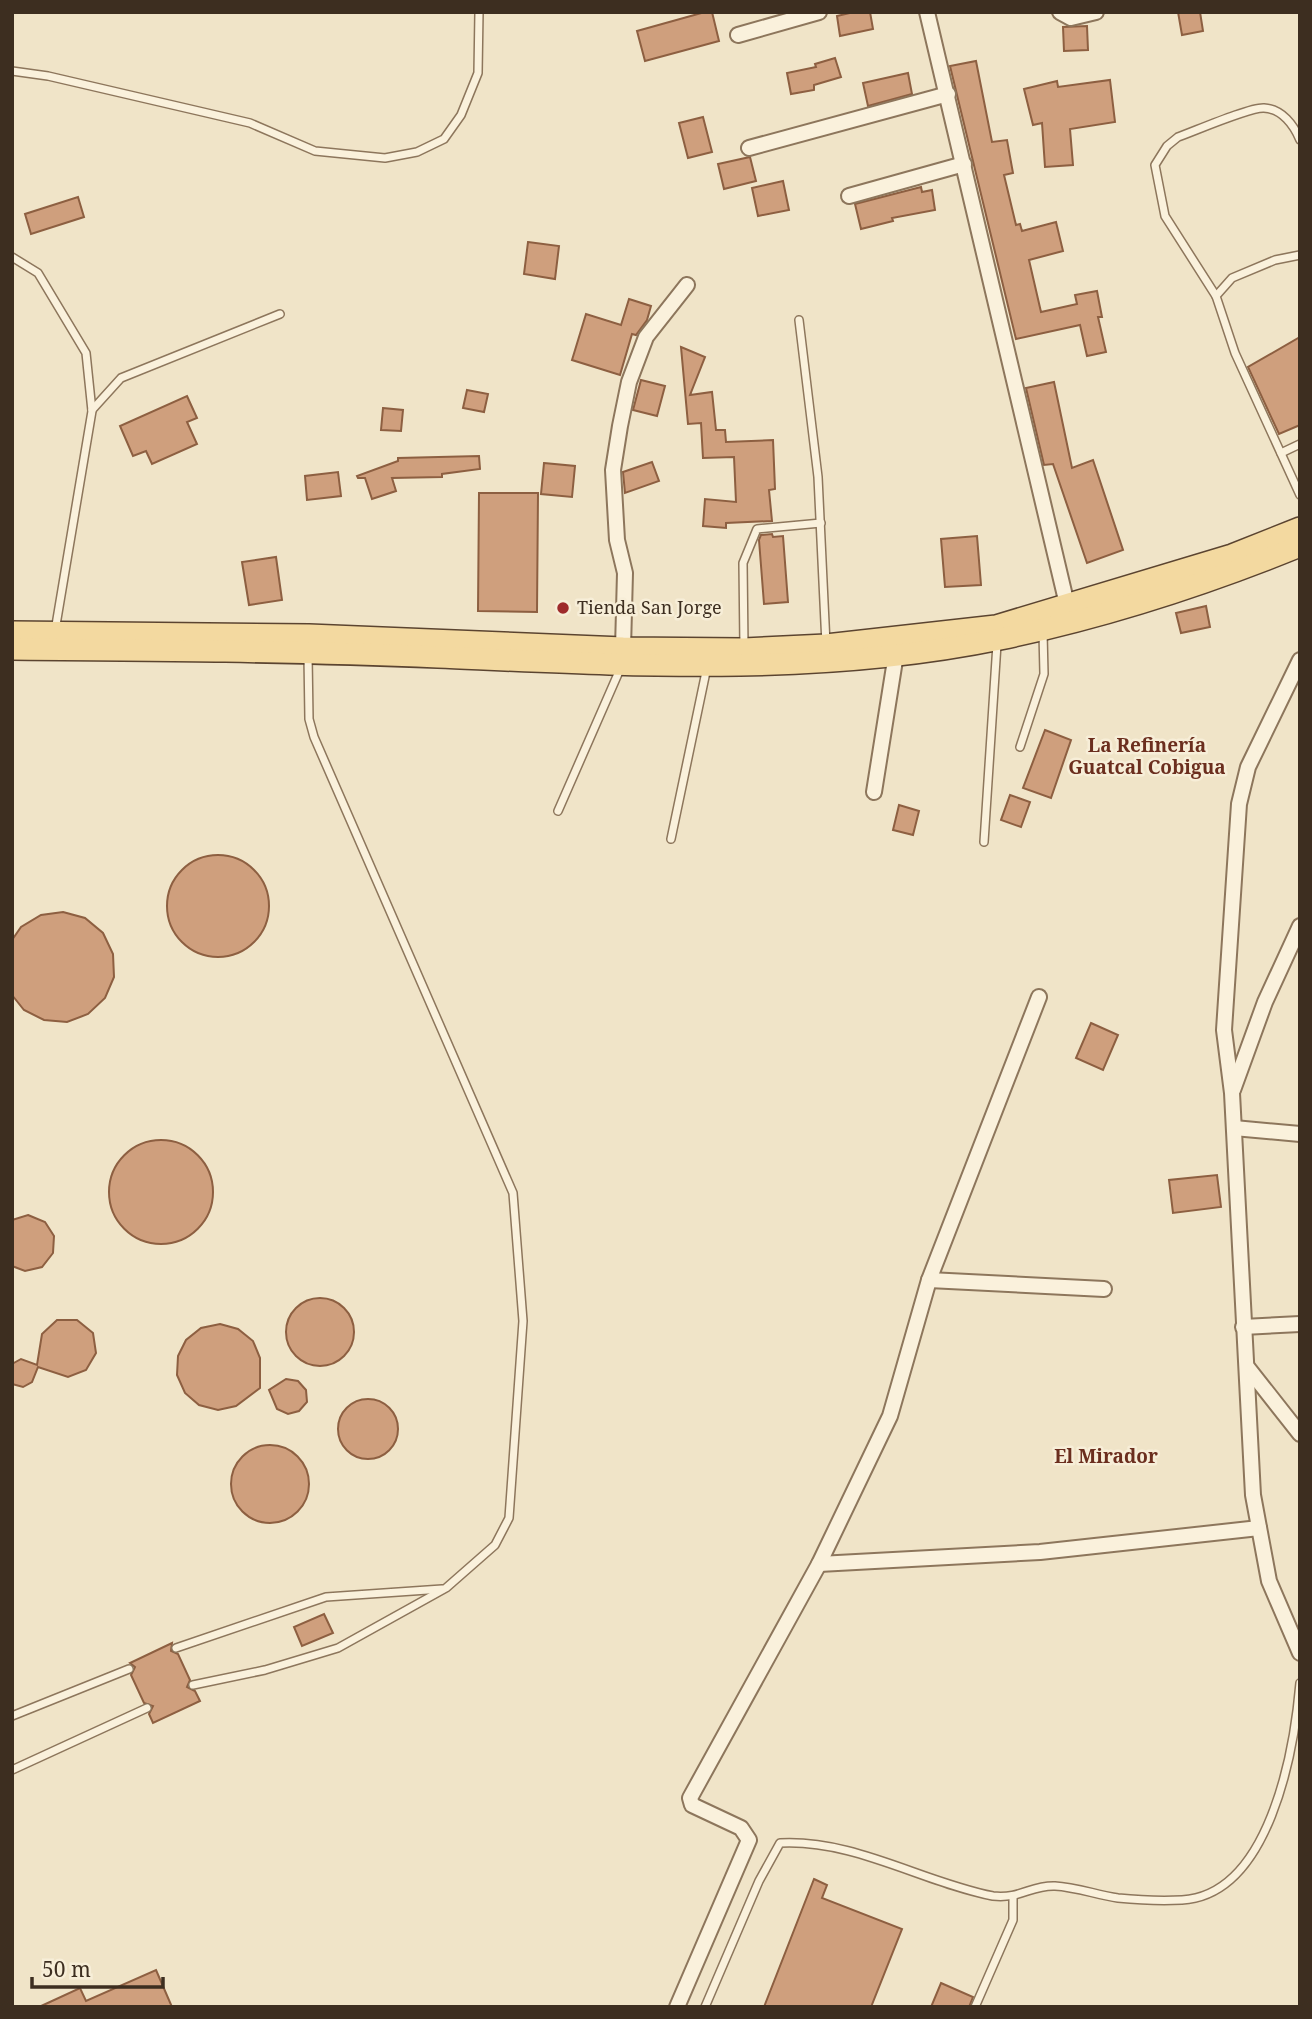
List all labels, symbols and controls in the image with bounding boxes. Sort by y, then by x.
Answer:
place label: Tienda San Jorge [577,595,722,619]
marker: Tienda San Jorge [555,600,571,616]
district label: La Refinería Guatcal Cobigua [1068,732,1226,780]
district label: El Mirador [1054,1443,1158,1469]
scale bar [32,1946,163,1990]
text: 50 m [42,1955,91,1983]

